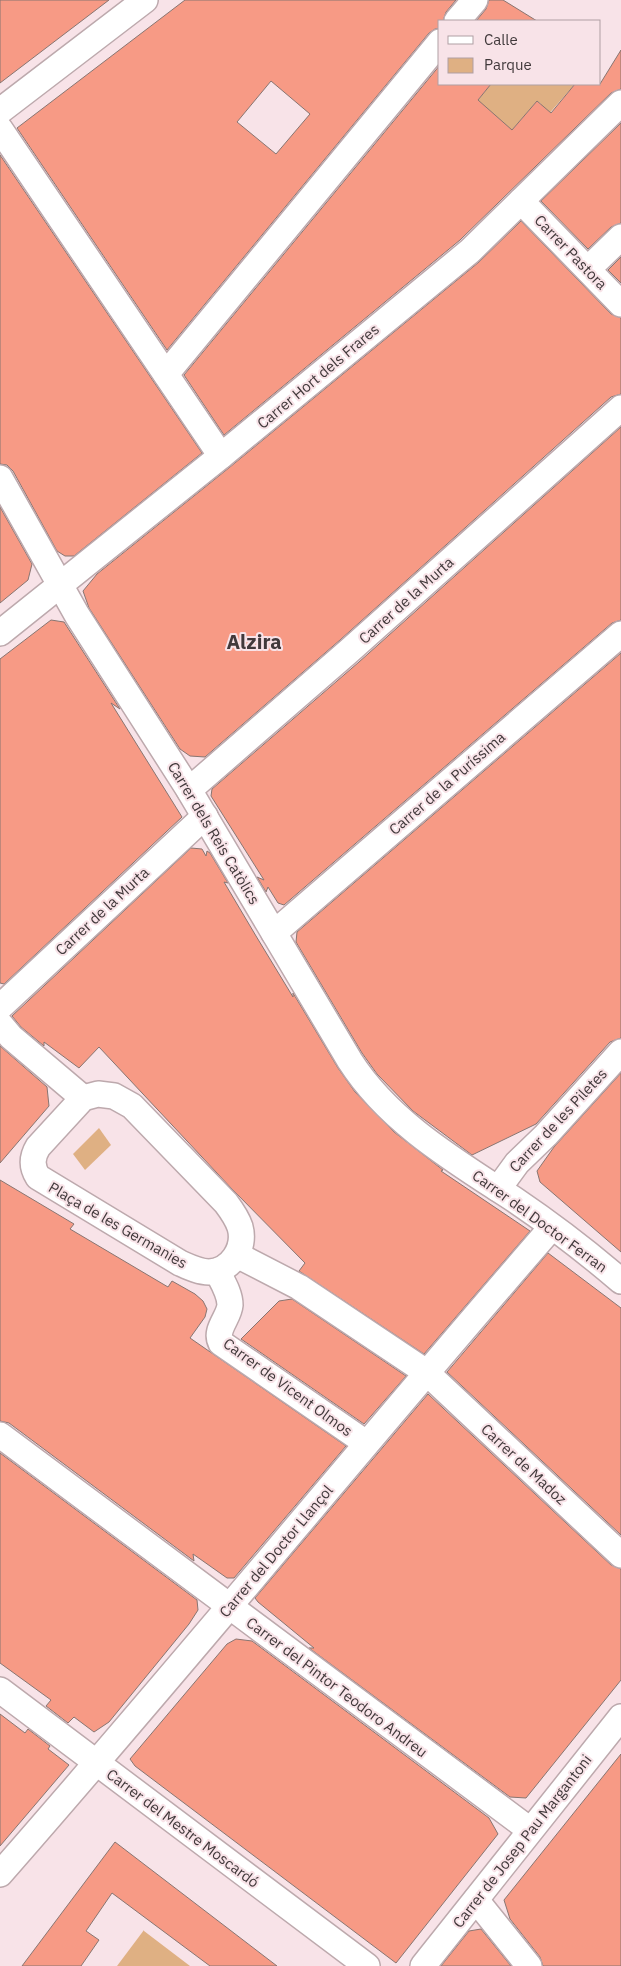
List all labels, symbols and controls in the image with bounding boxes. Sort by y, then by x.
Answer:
legend [438,20,601,85]
text: Calle [484,30,518,49]
text: Parque [484,55,532,74]
street label: Carrer Pastora [531,211,611,293]
street label: Carrer Hort dels Frares [253,319,383,433]
street label: Carrer de la Murta [355,552,457,648]
district label: Alzira [226,628,282,655]
street label: Carrer de la Puríssima [385,727,509,839]
street label: Carrer dels Reis Catòlics [164,758,264,908]
street label: Carrer de la Murta [51,863,153,959]
street label: Carrer de les Piletes [505,1064,611,1176]
street label: Carrer del Doctor Ferran [469,1166,611,1276]
street label: Plaça de les Germanies [45,1178,191,1272]
street label: Carrer de Vicent Olmos [220,1334,356,1440]
street label: Carrer de Madoz [477,1419,571,1509]
street label: Carrer del Doctor Llançol [215,1481,337,1621]
street label: Carrer del Pintor Teodoro Andreu [243,1613,431,1761]
street label: Carrer de Josep Pau Margantoni [448,1751,596,1931]
street label: Carrer del Mestre Moscardó [103,1764,263,1892]

